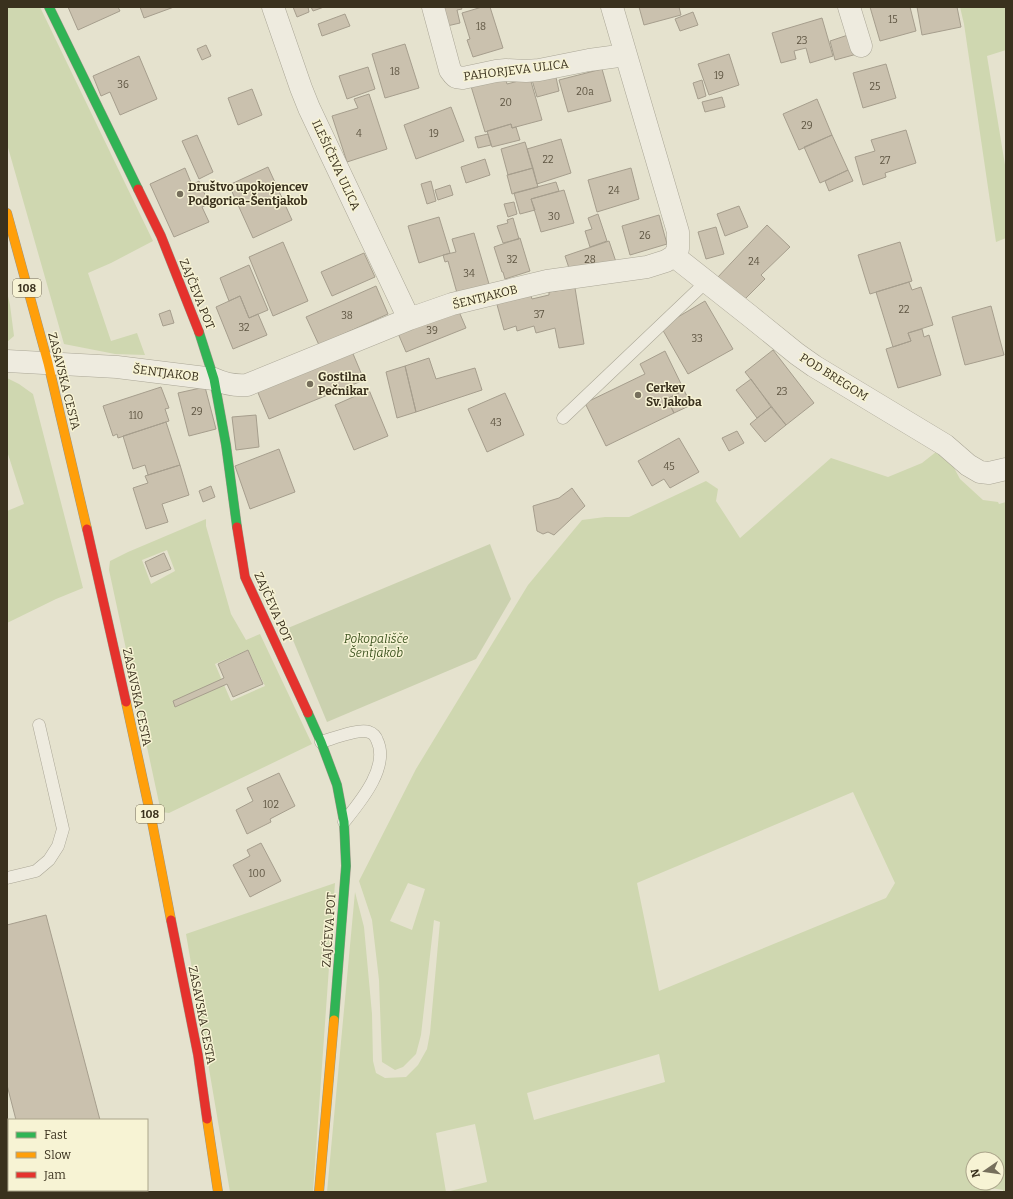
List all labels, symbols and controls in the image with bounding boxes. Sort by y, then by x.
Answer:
house number: 15 [888,14,898,26]
house number: 18 [476,21,486,33]
house number: 23 [796,35,808,47]
street label: PAHORJEVA ULICA [463,57,570,83]
house number: 18 [390,66,400,78]
house number: 19 [714,70,724,82]
house number: 36 [117,79,129,91]
house number: 25 [870,81,880,93]
house number: 20a [576,86,594,98]
house number: 20 [500,97,512,109]
street label: ILEŠIČEVA ULICA [309,117,364,213]
house number: 29 [801,120,813,132]
house number: 4 [356,128,362,140]
house number: 19 [429,128,439,140]
house number: 22 [543,154,553,166]
house number: 27 [880,155,890,167]
place label: Društvo upokojencev Podgorica-Šentjakob [188,180,308,209]
house number: 24 [608,185,620,197]
marker: Društvo upokojencev Podgorica-Šentjakob [175,189,185,199]
house number: 30 [548,211,560,223]
house number: 26 [639,230,651,242]
house number: 32 [506,254,518,266]
house number: 28 [584,254,596,266]
street label: ZAJČEVA POT [176,256,218,331]
house number: 24 [748,256,760,268]
house number: 34 [463,268,475,280]
road number: 108 [13,279,41,297]
street label: ŠENTJAKOB [451,281,519,312]
house number: 22 [899,304,909,316]
house number: 37 [534,309,544,321]
house number: 38 [341,310,353,322]
house number: 32 [238,322,250,334]
house number: 39 [426,325,438,337]
street label: ZASAVSKA CESTA [45,331,83,432]
house number: 33 [691,333,703,345]
street label: POD BREGOM [797,350,871,404]
street label: ŠENTJAKOB [132,361,200,384]
place label: Gostilna Pečnikar [318,370,369,398]
marker: Gostilna Pečnikar [305,379,315,389]
place label: Cerkev Sv. Jakoba [646,381,702,409]
house number: 23 [776,386,788,398]
marker: Cerkev Sv. Jakoba [633,390,643,400]
house number: 29 [191,406,203,418]
house number: 110 [129,410,143,422]
house number: 43 [490,417,502,429]
house number: 45 [663,461,675,473]
street label: ZAJČEVA POT [251,569,296,644]
park label: Pokopališče Šentjakob [344,632,408,660]
street label: ZASAVSKA CESTA [120,647,154,748]
house number: 102 [263,799,279,811]
road number: 108 [136,805,164,823]
house number: 100 [249,868,265,880]
street label: ZAJČEVA POT [318,892,339,968]
street label: ZASAVSKA CESTA [186,965,219,1066]
legend [8,1119,148,1191]
text: Fast [44,1128,68,1142]
text: Slow [44,1148,71,1162]
north arrow [965,1151,1005,1191]
text: N [968,1167,983,1179]
text: Jam [43,1168,66,1182]

